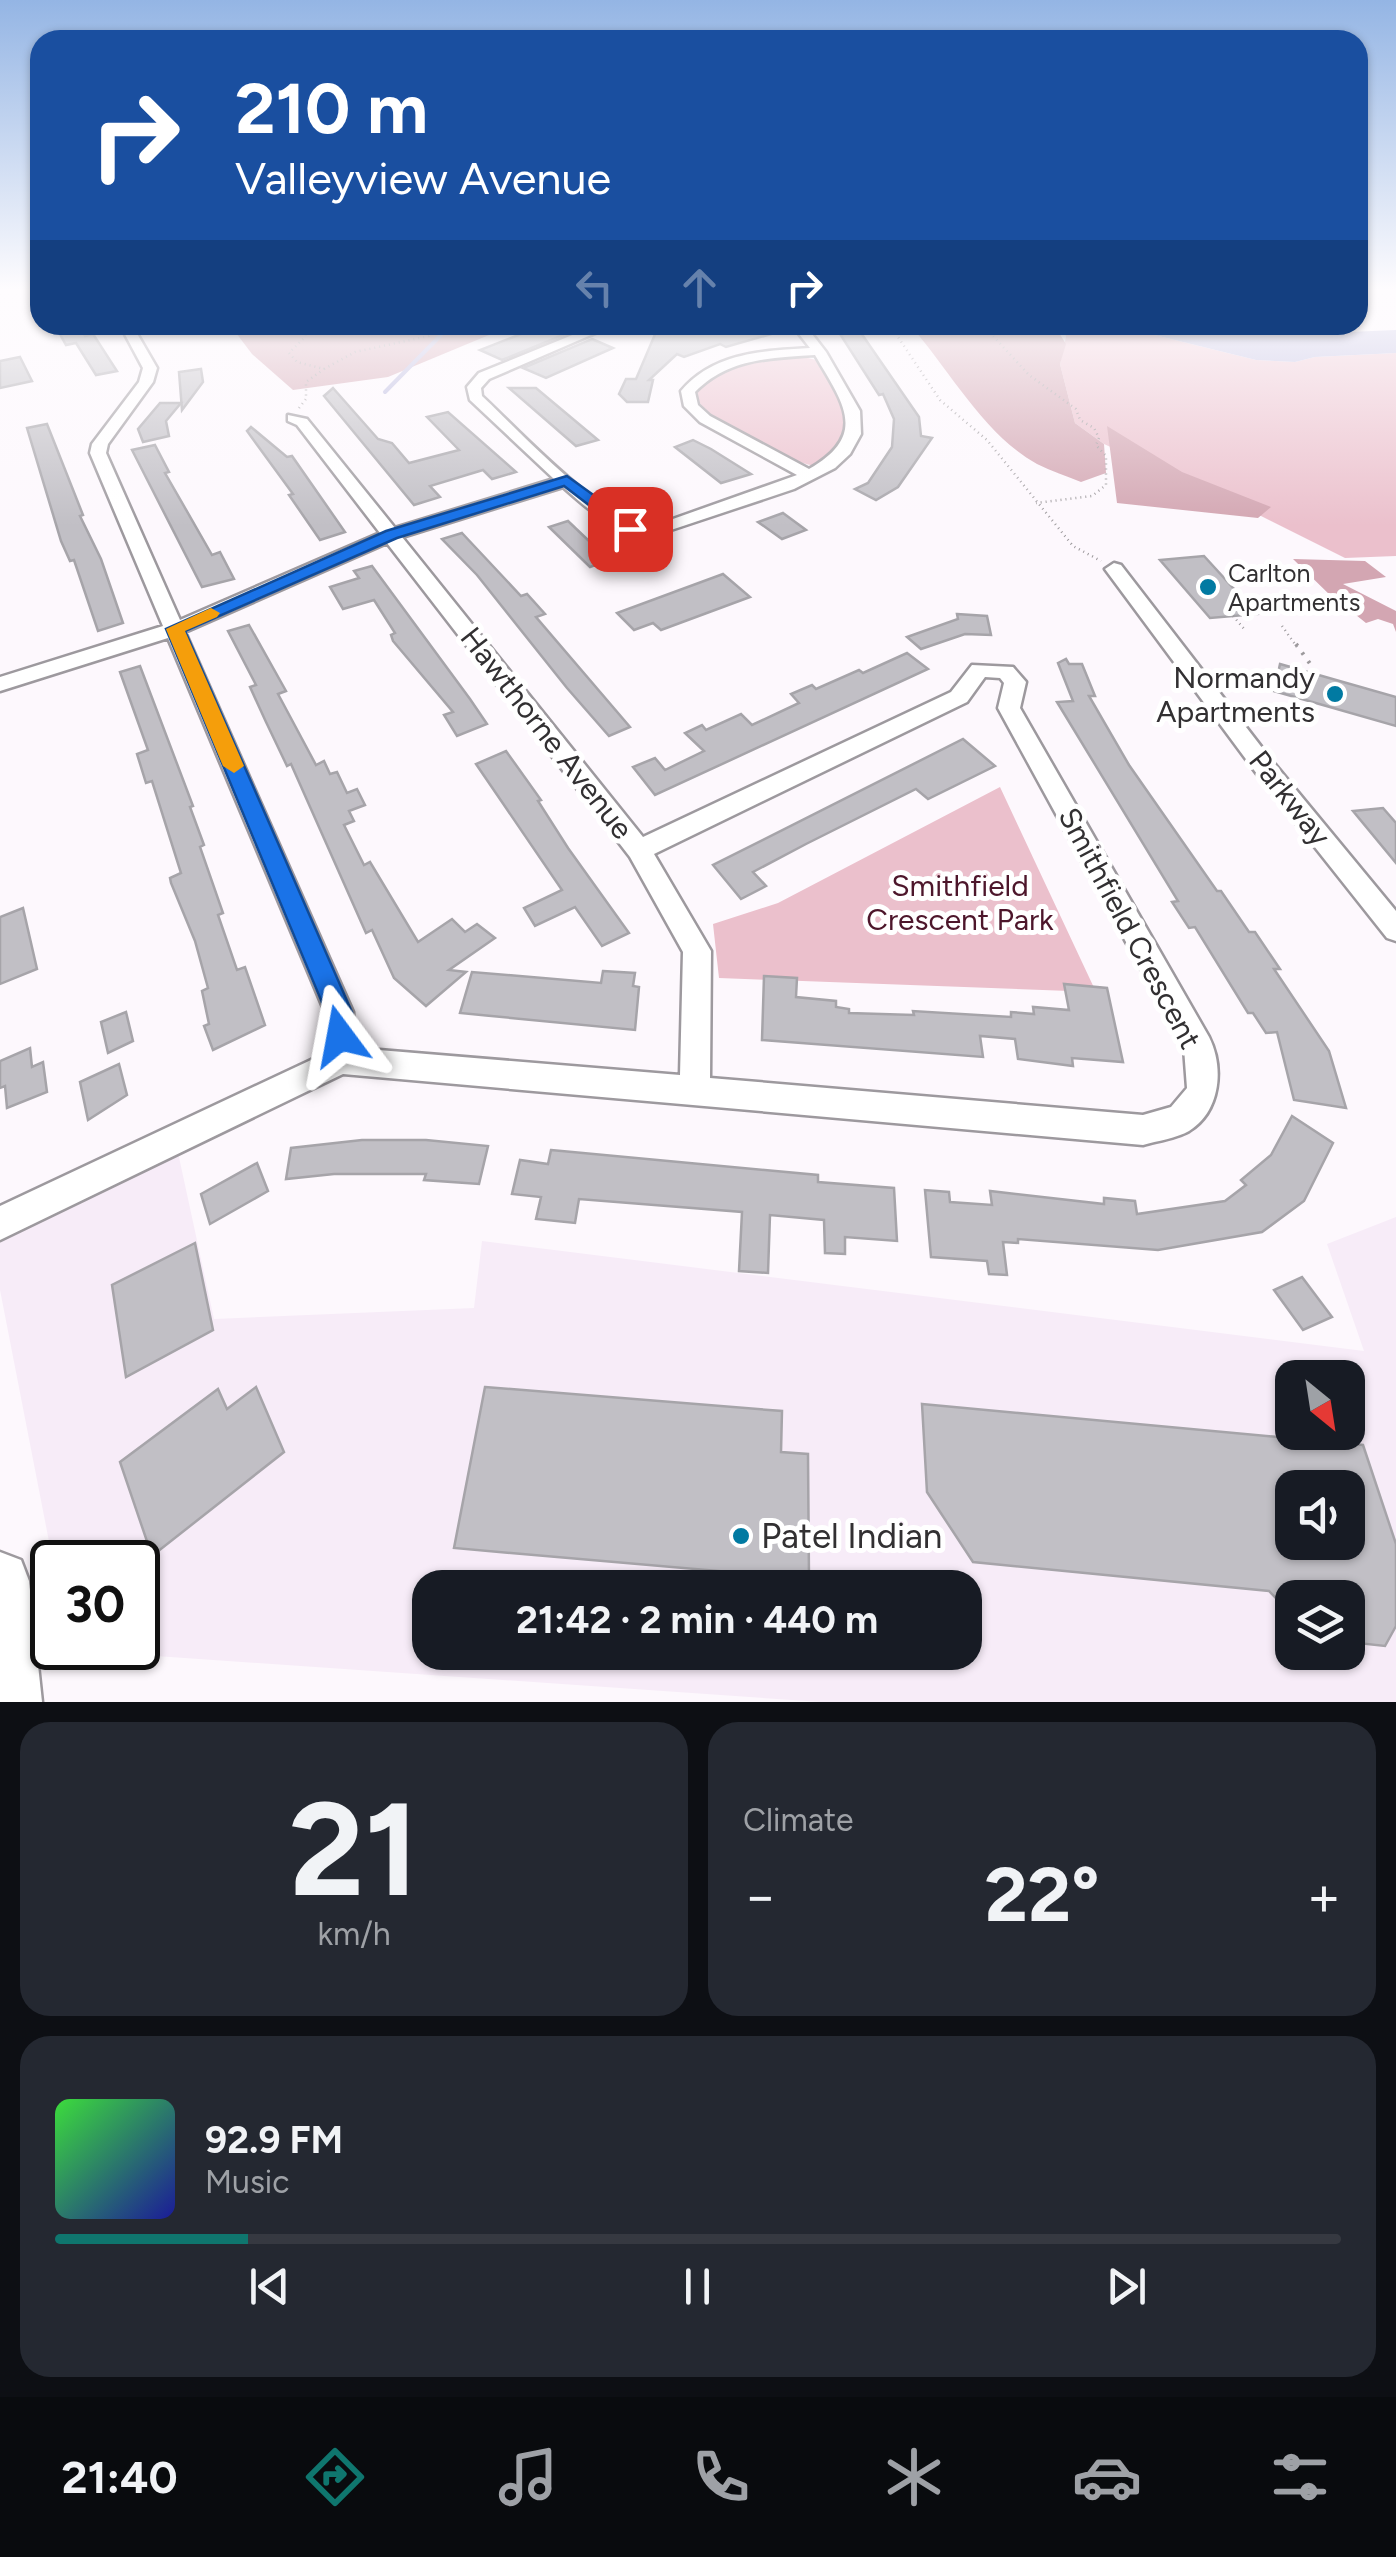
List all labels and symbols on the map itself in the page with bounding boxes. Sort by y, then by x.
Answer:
pin [588,487,673,572]
place label: Carlton Apartments [1228,558,1360,617]
marker: Carlton Apartments [1197,576,1219,598]
street label: Hawthorne Avenue [453,620,641,846]
place label: Normandy Apartments [1156,659,1315,730]
marker: Normandy Apartments [1324,683,1346,705]
street label: Parkway [1241,743,1339,853]
street label: Smithfield Crescent [1051,801,1209,1055]
park label: Smithfield Crescent Park [866,867,1054,938]
position arrow [288,984,392,1088]
north arrow [1275,1360,1365,1450]
place label: Patel Indian [761,1515,942,1557]
marker: Patel Indian [730,1525,752,1547]
speed limit sign: 30 [30,1540,160,1670]

